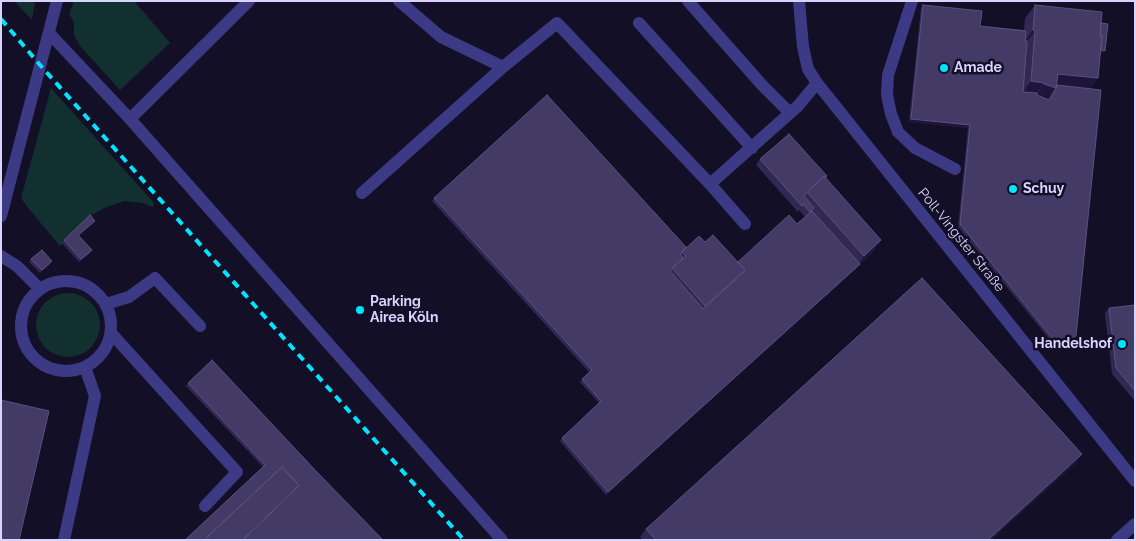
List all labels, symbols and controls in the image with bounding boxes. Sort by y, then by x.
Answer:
place label: Amade [954,60,1002,76]
marker: Amade [938,62,950,74]
place label: Schuy [1023,181,1064,197]
marker: Schuy [1007,183,1019,195]
street label: Poll-Vingster Straße [914,185,1008,295]
place label: Parking Airea Köln [370,294,438,326]
marker: Parking Airea Köln [354,304,366,316]
place label: Handelshof [1034,336,1112,352]
marker: Handelshof [1116,338,1128,350]

